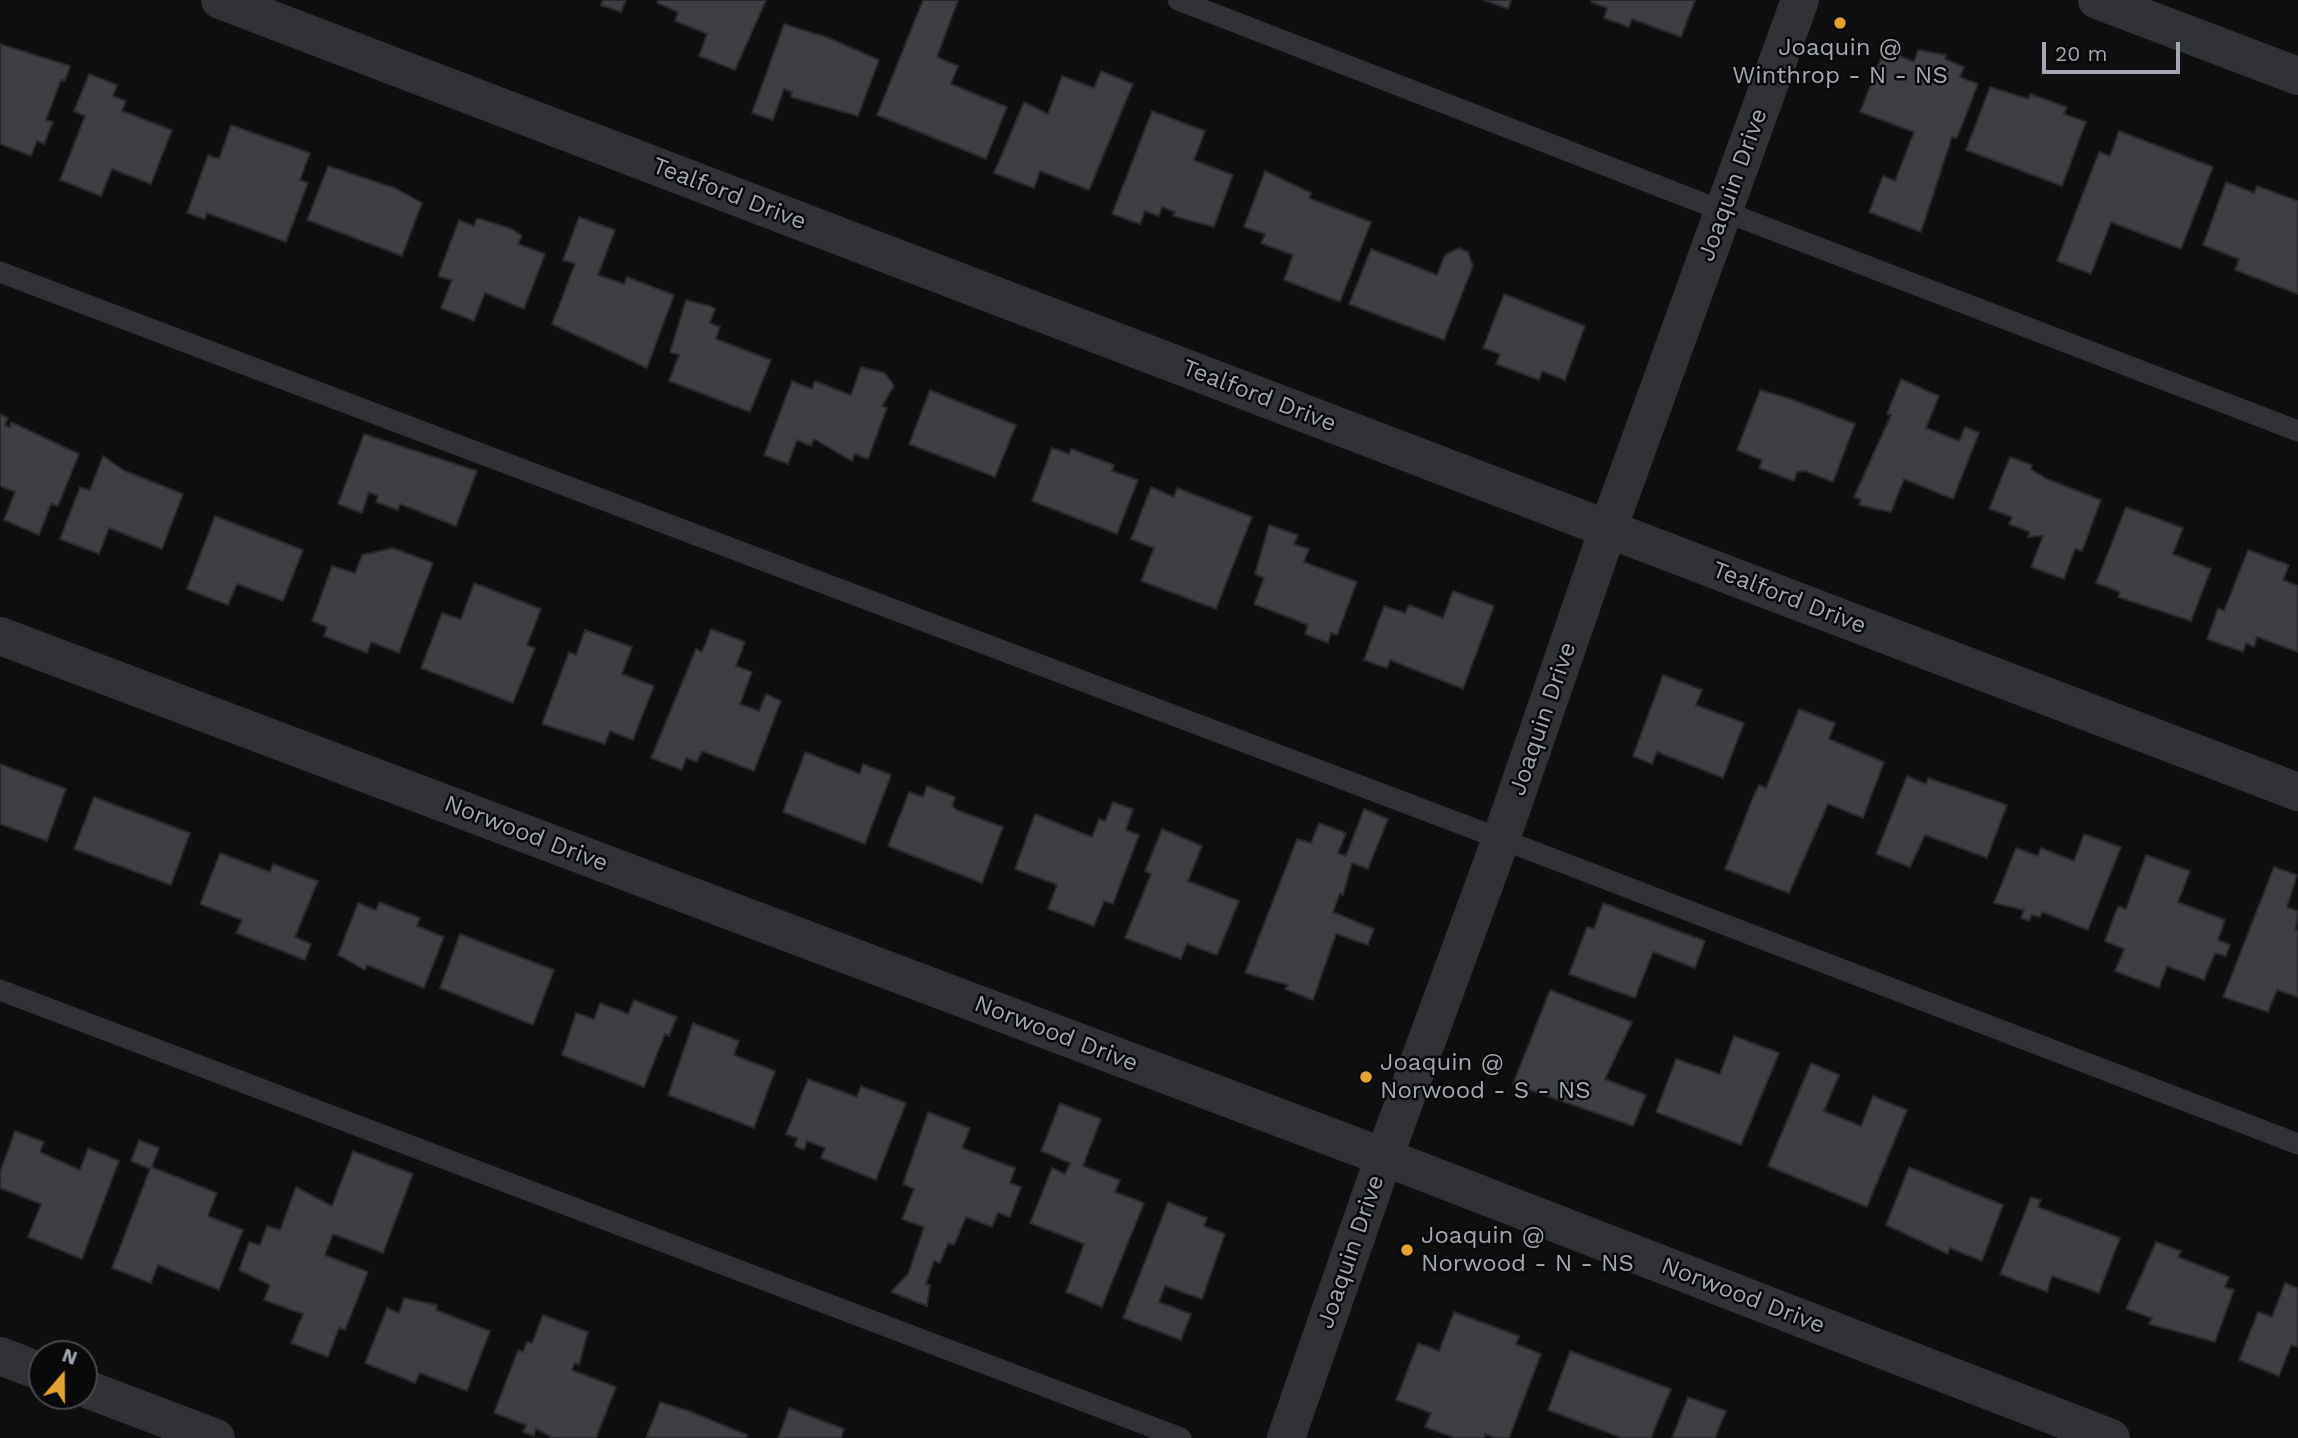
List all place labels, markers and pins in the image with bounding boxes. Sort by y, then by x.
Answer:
marker: Joaquin @ Winthrop - N - NS [1832,15,1848,31]
place label: Joaquin @ Winthrop - N - NS [1732,34,1948,90]
place label: Joaquin @ Norwood - S - NS [1380,1049,1591,1105]
marker: Joaquin @ Norwood - S - NS [1358,1069,1374,1085]
place label: Joaquin @ Norwood - N - NS [1421,1222,1634,1278]
marker: Joaquin @ Norwood - N - NS [1399,1242,1415,1258]

